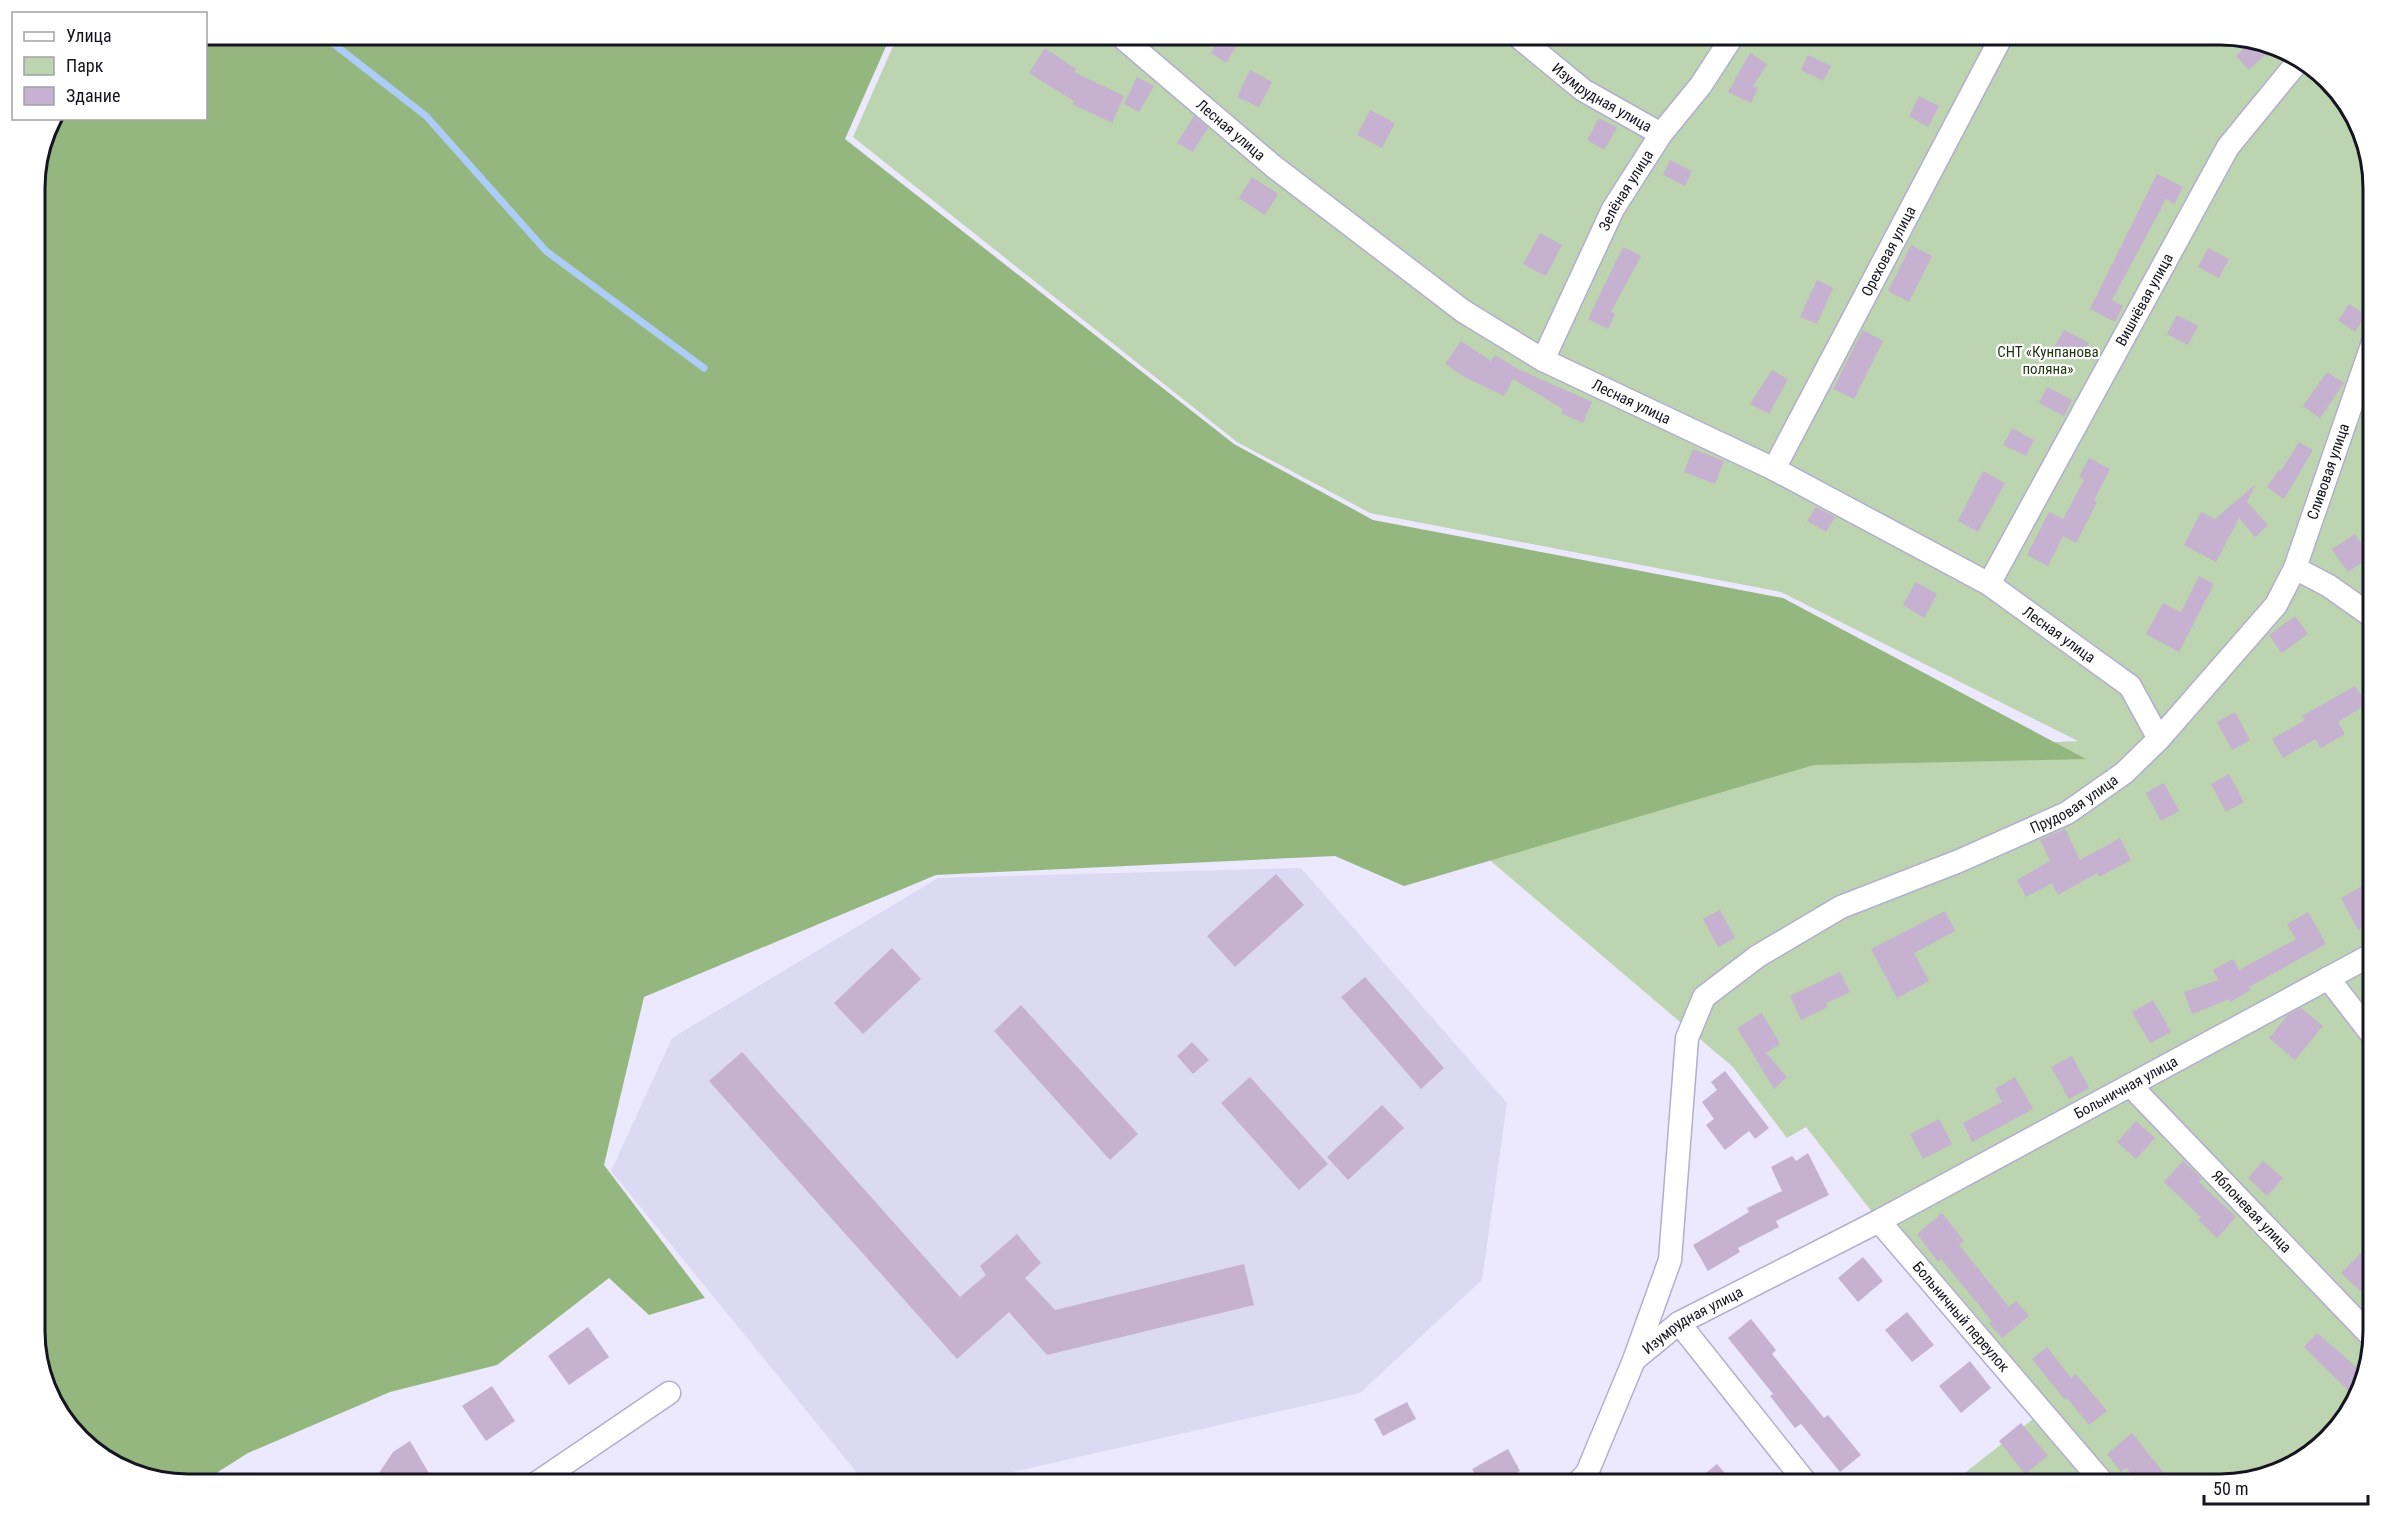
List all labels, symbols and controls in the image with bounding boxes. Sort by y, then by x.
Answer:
legend [12,12,207,120]
text: Улица [66,25,112,46]
text: Парк [66,55,104,76]
street label: Изумрудная улица [1548,59,1655,136]
text: Здание [66,85,120,106]
street label: Лесная улица [1192,96,1269,164]
street label: Зелёная улица [1595,147,1657,234]
street label: Ореховая улица [1858,203,1920,299]
street label: Вишнёвая улица [2112,250,2177,349]
park label: СНТ «Кунпанова поляна» [1997,343,2099,378]
street label: Лесная улица [1589,375,1674,428]
street label: Сливовая улица [2303,421,2353,522]
street label: Лесная улица [2019,602,2099,667]
street label: Прудовая улица [2027,771,2122,837]
street label: Больничная улица [2071,1052,2181,1123]
street label: Яблоневая улица [2208,1167,2295,1256]
street label: Больничный переулок [1909,1258,2013,1376]
street label: Изумрудная улица [1639,1283,1746,1358]
scale bar [2204,1468,2368,1506]
text: 50 m [2213,1478,2248,1499]

